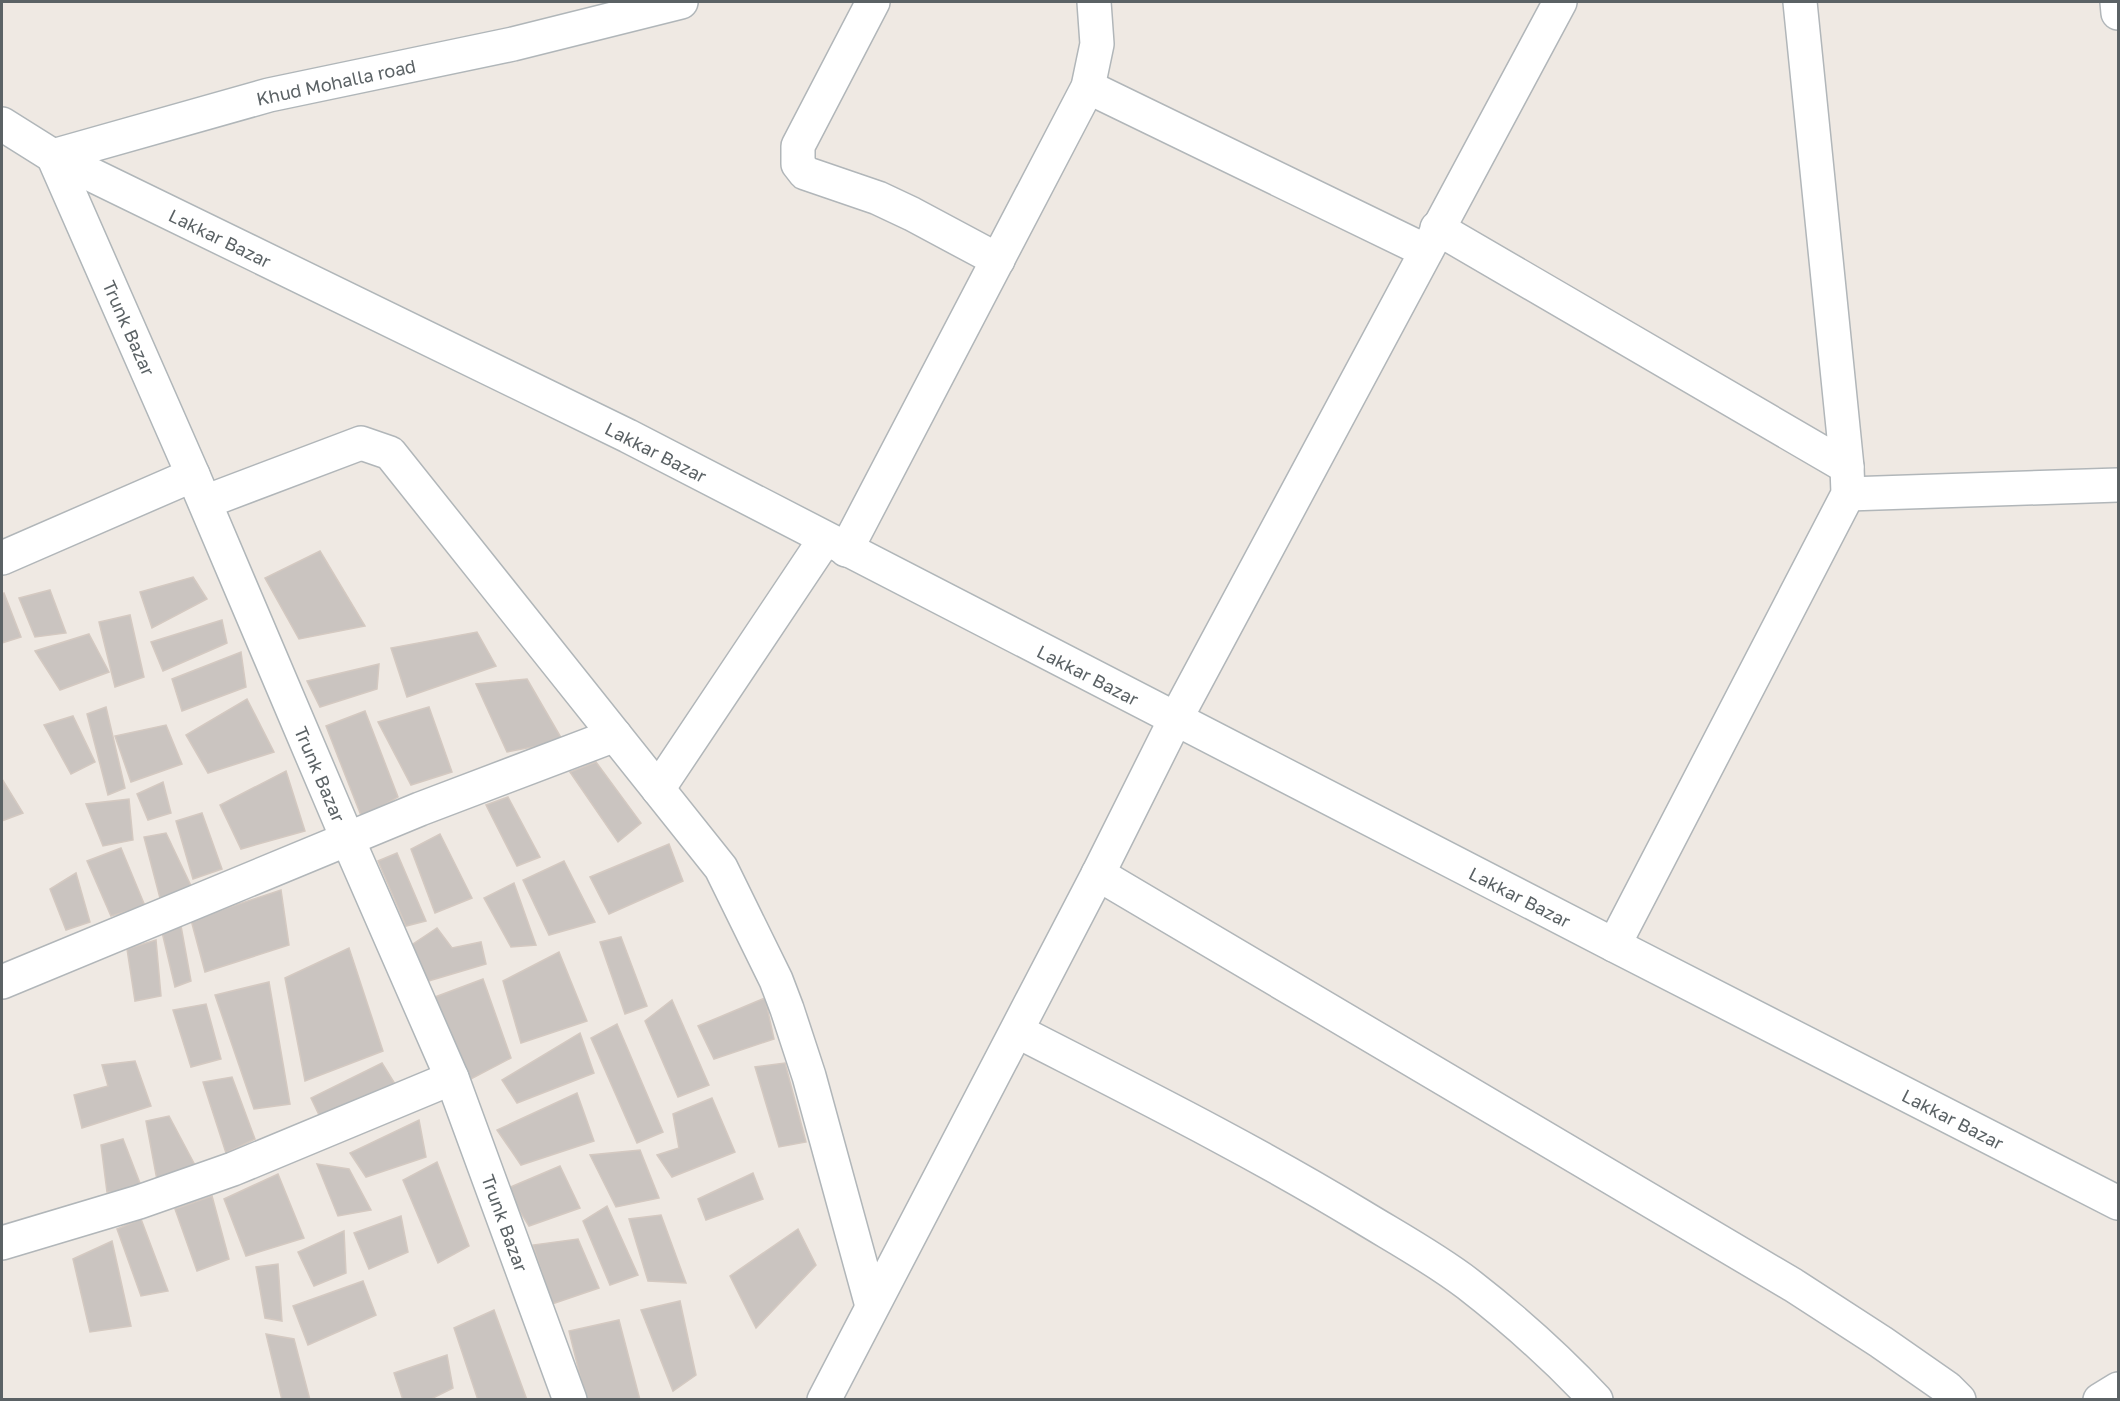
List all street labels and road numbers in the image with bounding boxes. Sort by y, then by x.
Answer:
street label: Khud Mohalla road [254,54,418,110]
street label: Lakkar Bazar [165,204,275,272]
street label: Trunk Bazar [98,277,160,379]
street label: Lakkar Bazar [602,417,710,487]
street label: Lakkar Bazar [1034,640,1142,710]
street label: Trunk Bazar [290,723,350,825]
street label: Lakkar Bazar [1466,862,1574,932]
street label: Lakkar Bazar [1899,1084,2007,1154]
street label: Trunk Bazar [477,1171,533,1275]

